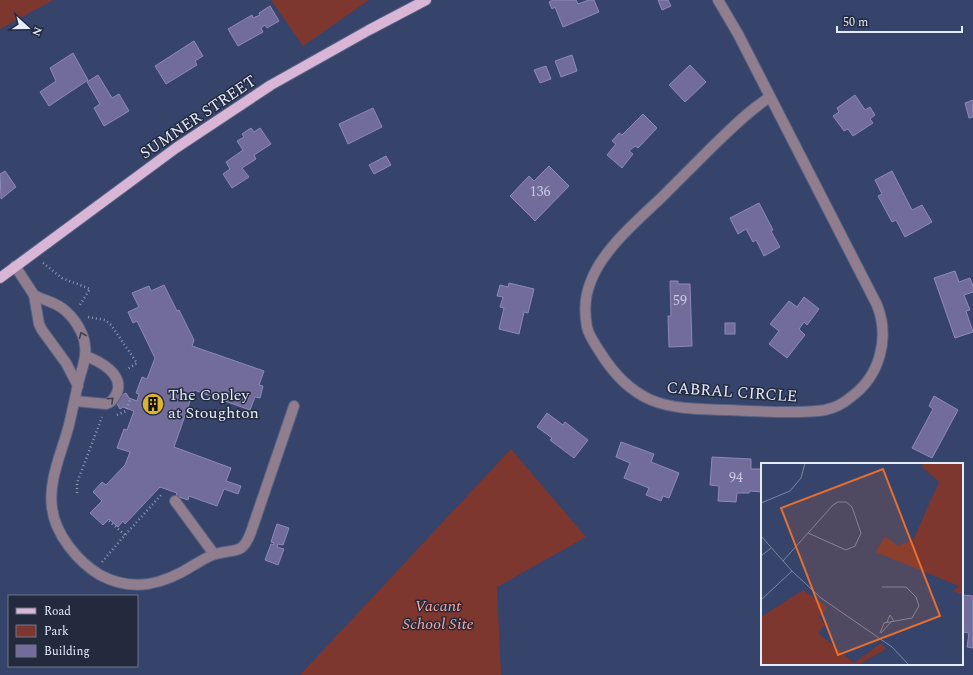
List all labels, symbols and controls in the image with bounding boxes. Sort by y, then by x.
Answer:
north arrow [8,8,48,48]
scale bar [837,8,962,34]
text: 50 m [843,13,868,32]
text: N [27,24,46,39]
street label: SUMNER STREET [135,69,261,165]
house number: 136 [530,181,551,202]
house number: 59 [673,290,687,311]
one-way arrow [79,332,87,339]
street label: CABRAL CIRCLE [666,375,798,409]
place label: The Copley at Stoughton [168,383,259,425]
building icon: The Copley at Stoughton [140,391,166,417]
one-way arrow [106,397,114,404]
inset map [761,463,963,665]
house number: 94 [729,467,743,488]
park label: Vacant School Site [402,594,474,636]
legend [8,595,138,667]
text: Road [44,602,71,621]
text: Park [44,622,69,641]
text: Building [44,642,90,661]

